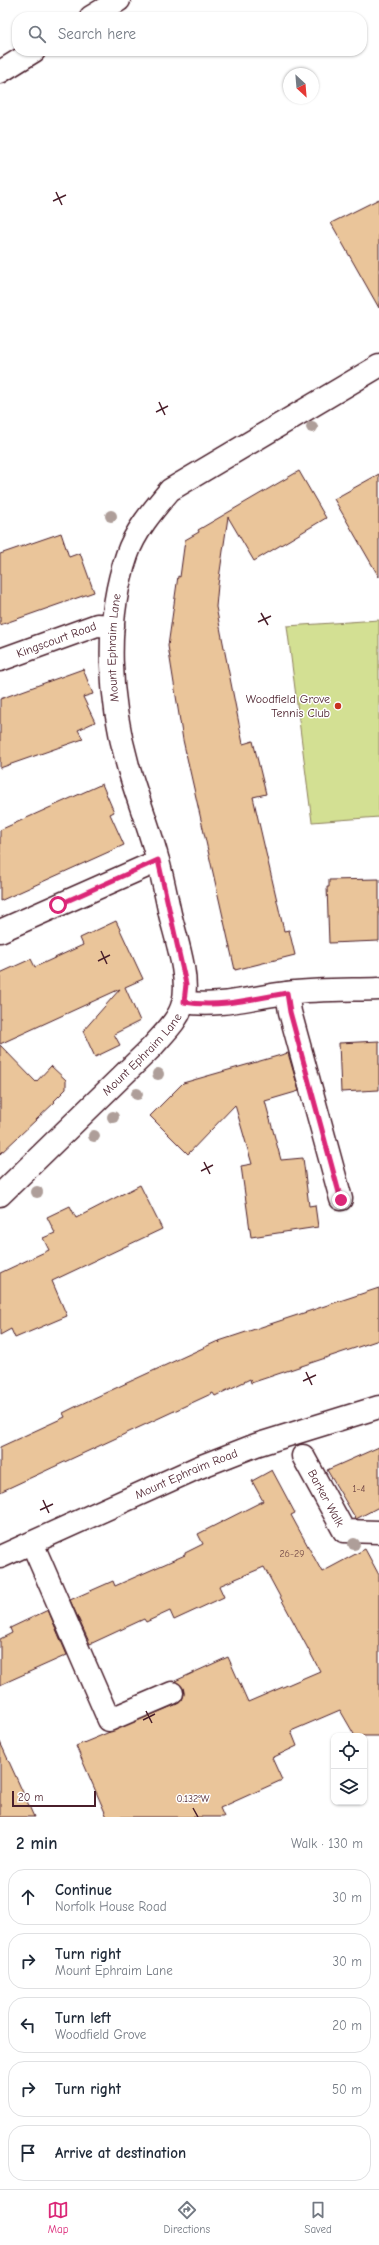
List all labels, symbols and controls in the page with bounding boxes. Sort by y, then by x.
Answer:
search box [12,12,367,56]
icon: search [26,23,48,45]
text: Search here [58,25,136,43]
north arrow [283,68,319,104]
street label: Mount Ephraim Lane [105,593,124,703]
street label: Kingscourt Road [15,619,98,660]
place label: Woodfield Grove Tennis Club [246,692,330,720]
marker: Woodfield Grove Tennis Club [333,701,343,711]
route start [49,896,67,914]
street label: Mount Ephraim Lane [99,1011,185,1098]
route end [332,1191,350,1209]
street label: Mount Ephraim Road [133,1446,239,1502]
street label: Barker Walk [305,1467,347,1529]
house number: 1-4 [353,1483,366,1495]
house number: 26-29 [279,1548,305,1560]
map controls [331,1733,367,1805]
button: locate [331,1733,367,1769]
button: layers [331,1769,367,1805]
scale bar [12,1789,96,1808]
text: 20 m [18,1791,43,1804]
text: 0.132°W [176,1793,210,1805]
text: 2 min [16,1834,57,1853]
text: Walk · 130 m [291,1836,363,1851]
text: Continue [55,1881,112,1899]
icon: ahead [17,1886,39,1908]
text: 30 m [332,1890,362,1905]
text: Norfolk House Road [55,1899,167,1914]
text: Turn right [55,1945,121,1963]
icon: right [17,1950,39,1972]
text: 30 m [332,1954,362,1969]
text: Mount Ephraim Lane [55,1963,173,1978]
text: Turn left [55,2009,111,2027]
icon: left [17,2014,39,2036]
text: 20 m [332,2018,362,2033]
text: Woodfield Grove [55,2027,146,2042]
icon: right [17,2078,39,2100]
text: Turn right [55,2080,121,2098]
text: 50 m [332,2082,362,2097]
icon: arrive [17,2142,39,2164]
text: Arrive at destination [55,2144,186,2162]
tab: Map [47,2199,69,2236]
tab: Directions [163,2199,210,2236]
tab: Saved [304,2199,332,2236]

